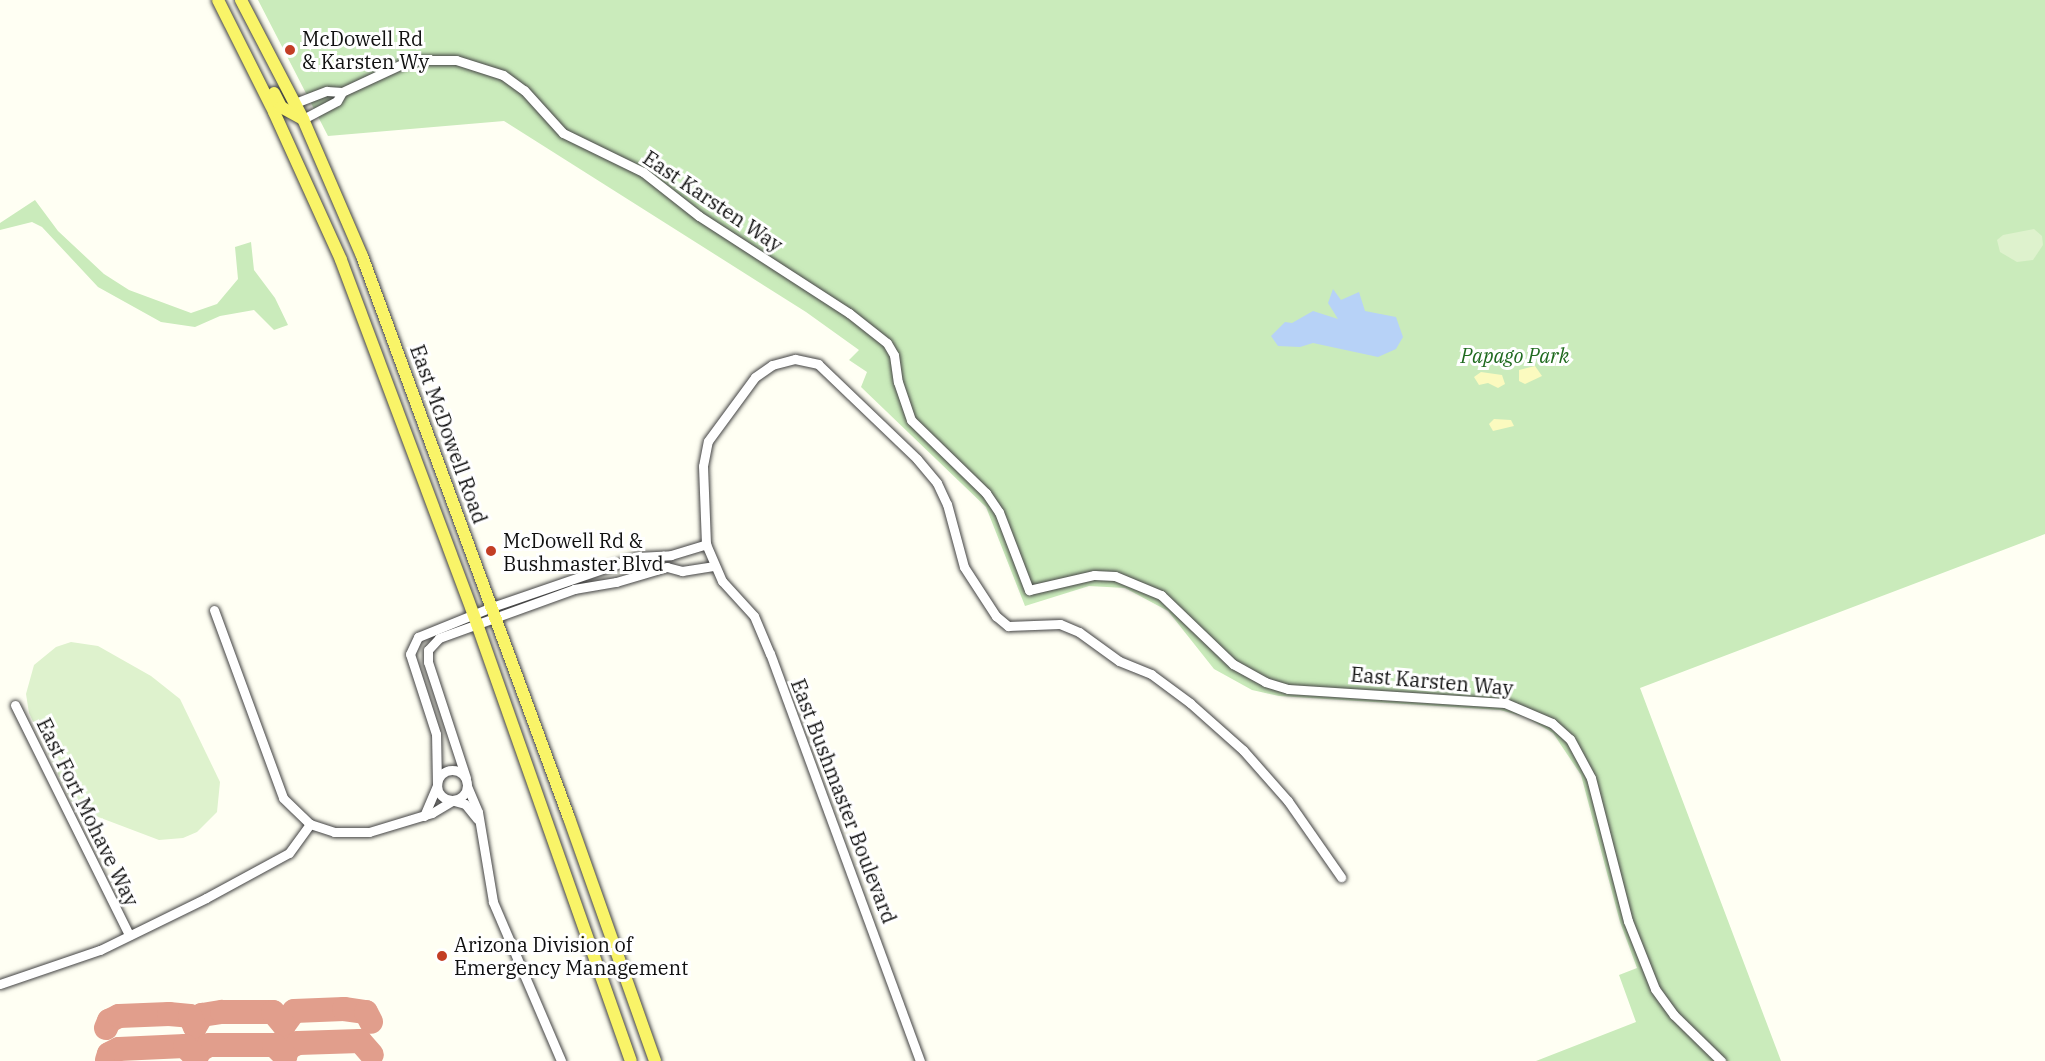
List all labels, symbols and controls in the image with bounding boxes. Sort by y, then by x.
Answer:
place label: McDowell Rd & Karsten Wy [302,27,429,74]
marker: McDowell Rd & Karsten Wy [283,43,297,57]
street label: East Karsten Way [639,145,787,257]
street label: East McDowell Road [405,341,493,527]
park label: Papago Park [1461,343,1569,367]
place label: McDowell Rd & Bushmaster Blvd [503,528,664,575]
marker: McDowell Rd & Bushmaster Blvd [484,544,498,558]
street label: East Karsten Way [1350,662,1514,700]
street label: East Bushmaster Boulevard [786,675,902,927]
street label: East Fort Mohave Way [32,714,144,910]
place label: Arizona Division of Emergency Management [454,933,688,980]
marker: Arizona Division of Emergency Management [435,949,449,963]

